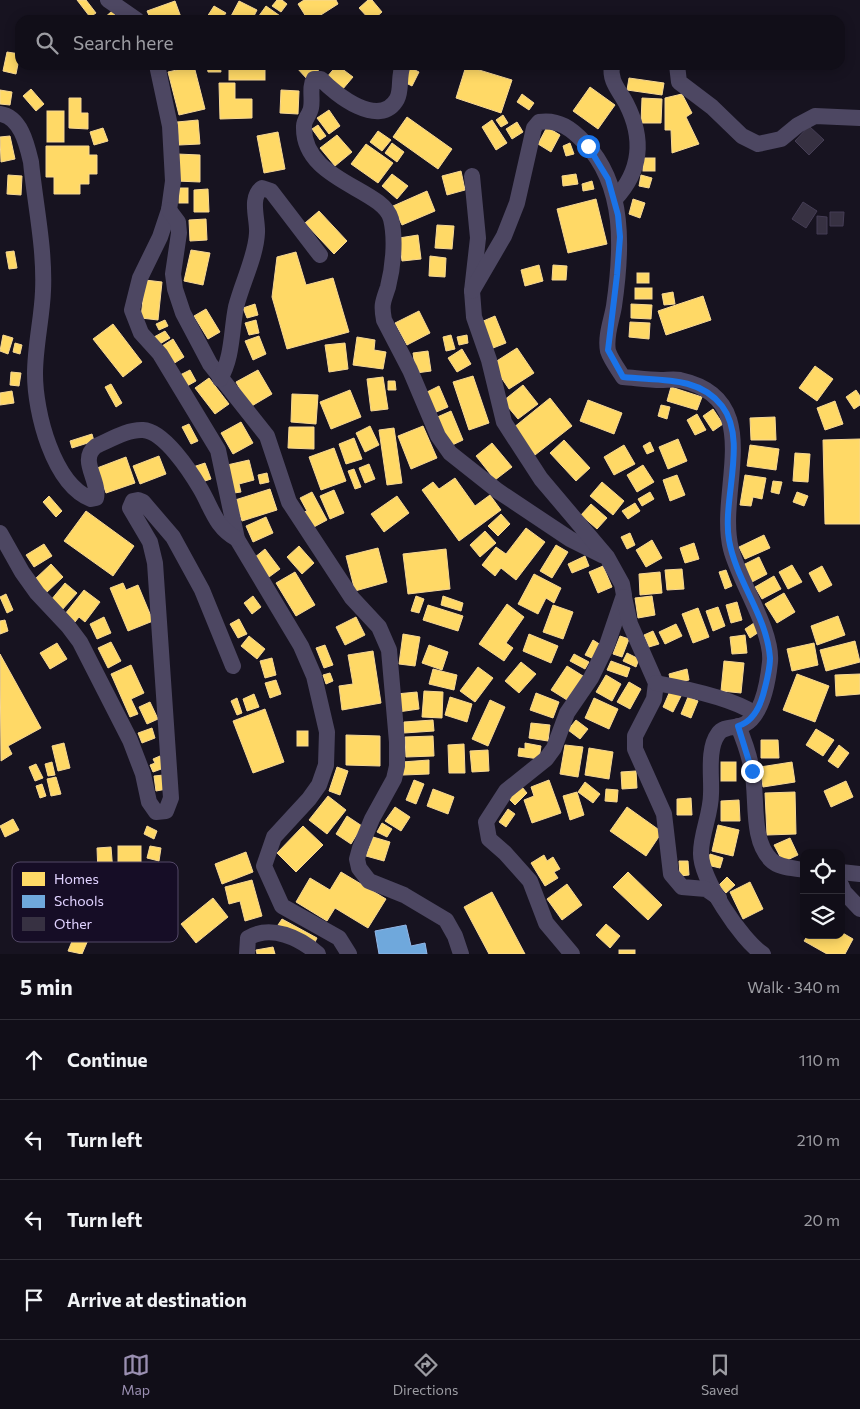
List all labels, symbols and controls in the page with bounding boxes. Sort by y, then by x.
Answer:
search box [15,15,845,70]
icon: search [33,29,61,57]
text: Search here [73,31,173,54]
route start [577,135,600,158]
route end [741,760,764,783]
map controls [800,849,845,939]
button: locate [800,849,845,894]
legend [12,862,178,942]
text: Homes [54,870,99,887]
text: Schools [54,892,104,909]
button: layers [800,894,845,939]
text: Other [54,915,93,932]
text: 5 min [20,974,73,999]
text: Walk · 340 m [747,977,840,996]
icon: ahead [20,1046,48,1074]
text: Continue [67,1048,147,1071]
text: 110 m [799,1050,840,1069]
icon: left [20,1126,48,1154]
text: Turn left [67,1128,142,1151]
text: 210 m [797,1130,840,1149]
icon: left [20,1206,48,1234]
text: Turn left [67,1208,142,1231]
text: 20 m [804,1210,840,1229]
icon: arrive [20,1286,48,1314]
text: Arrive at destination [67,1288,247,1311]
tab: Map [121,1351,150,1398]
tab: Directions [393,1351,458,1398]
tab: Saved [701,1351,739,1398]

